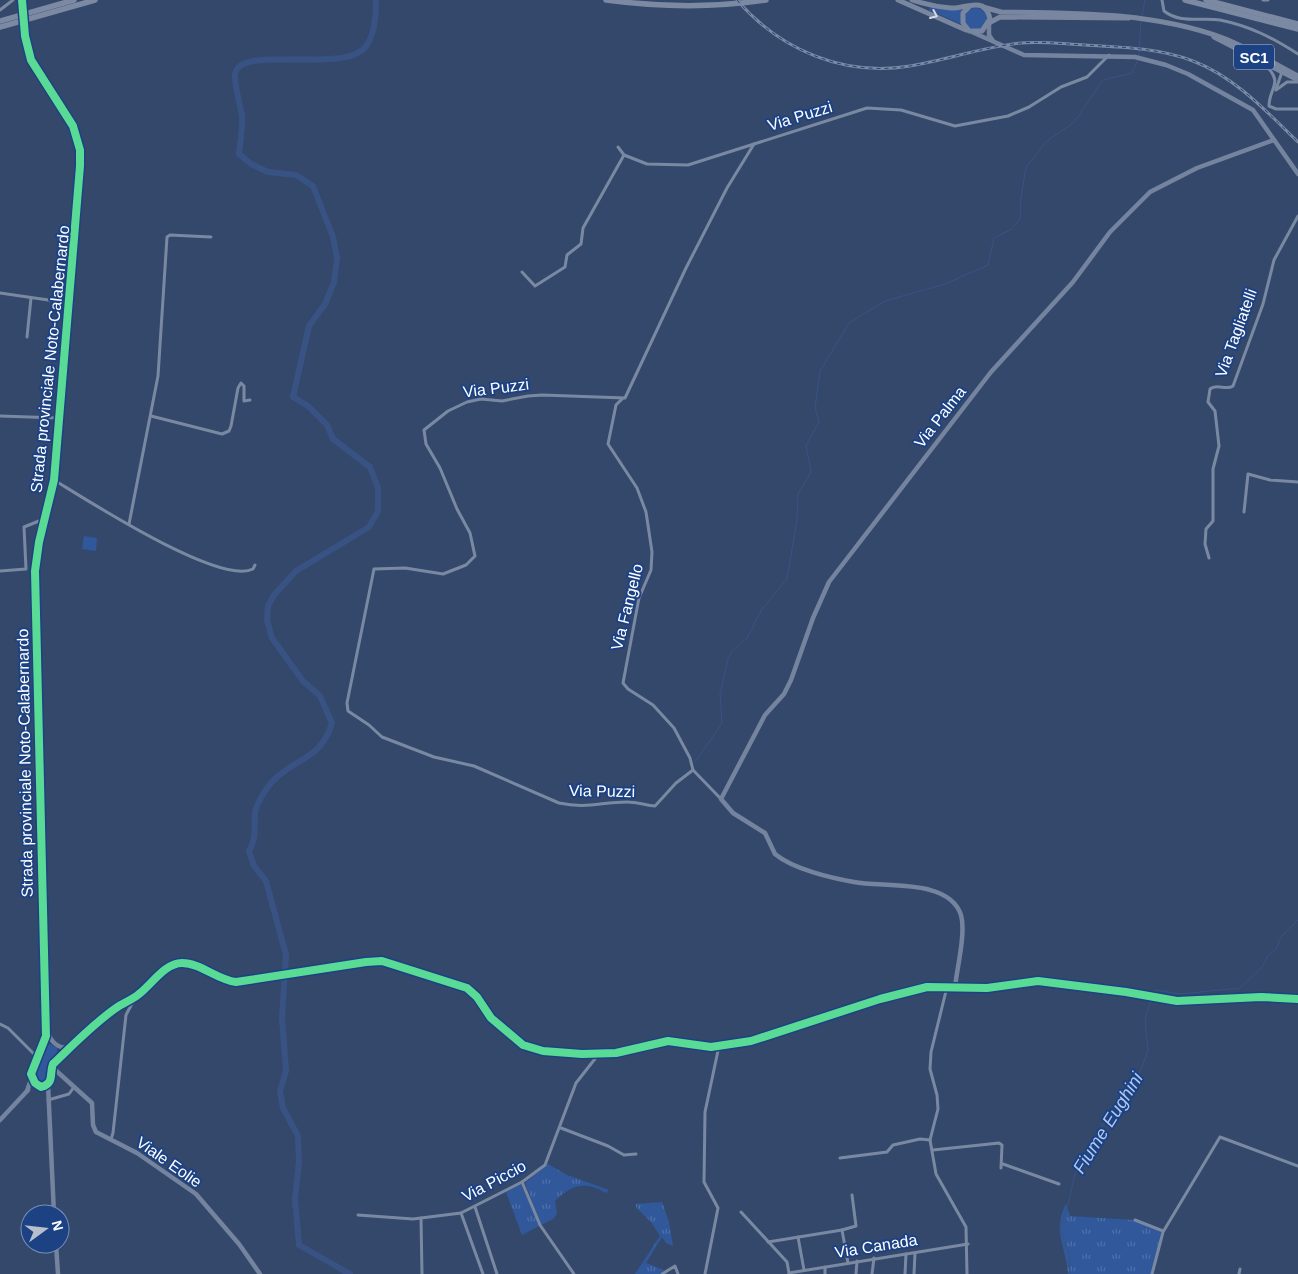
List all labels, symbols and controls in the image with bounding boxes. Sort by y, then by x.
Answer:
one-way arrow [929,9,938,20]
road number: SC1 [1234,44,1274,70]
street label: Via Puzzi [766,98,834,134]
street label: Strada provinciale Noto-Calabernardo [28,224,73,493]
street label: Via Tagliatelli [1212,286,1260,380]
street label: Via Puzzi [462,376,530,400]
street label: Via Palma [911,383,969,451]
street label: Via Fangello [608,562,646,652]
street label: Strada provinciale Noto-Calabernardo [14,628,36,897]
street label: Via Puzzi [569,782,635,800]
water label: Fiume Eughini [1069,1068,1147,1177]
street label: Viale Eolie [133,1133,205,1191]
street label: Via Piccio [459,1157,529,1205]
north arrow [20,1204,70,1254]
text: N [49,1219,67,1233]
street label: Via Canada [834,1231,919,1261]

